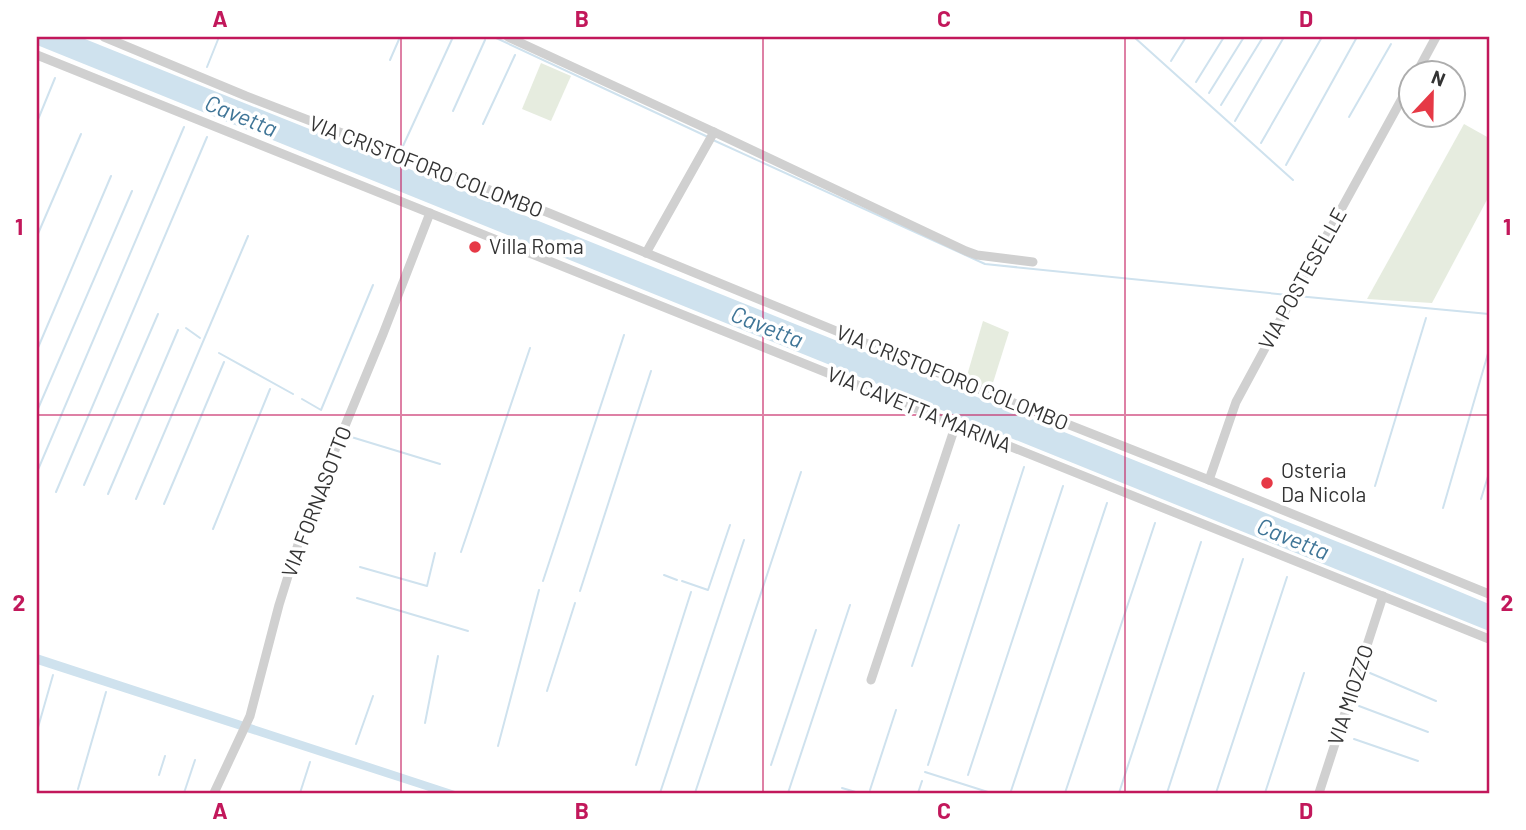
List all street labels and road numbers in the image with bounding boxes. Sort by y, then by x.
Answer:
street label: VIA CRISTOFORO COLOMBO [306,109,547,222]
street label: VIA POSTESELLE [1252,203,1351,354]
street label: VIA CRISTOFORO COLOMBO [833,318,1072,435]
street label: VIA CAVETTA MARINA [824,360,1016,457]
street label: VIA FORNASOTTO [275,422,356,581]
street label: VIA MIOZZO [1322,641,1378,748]

